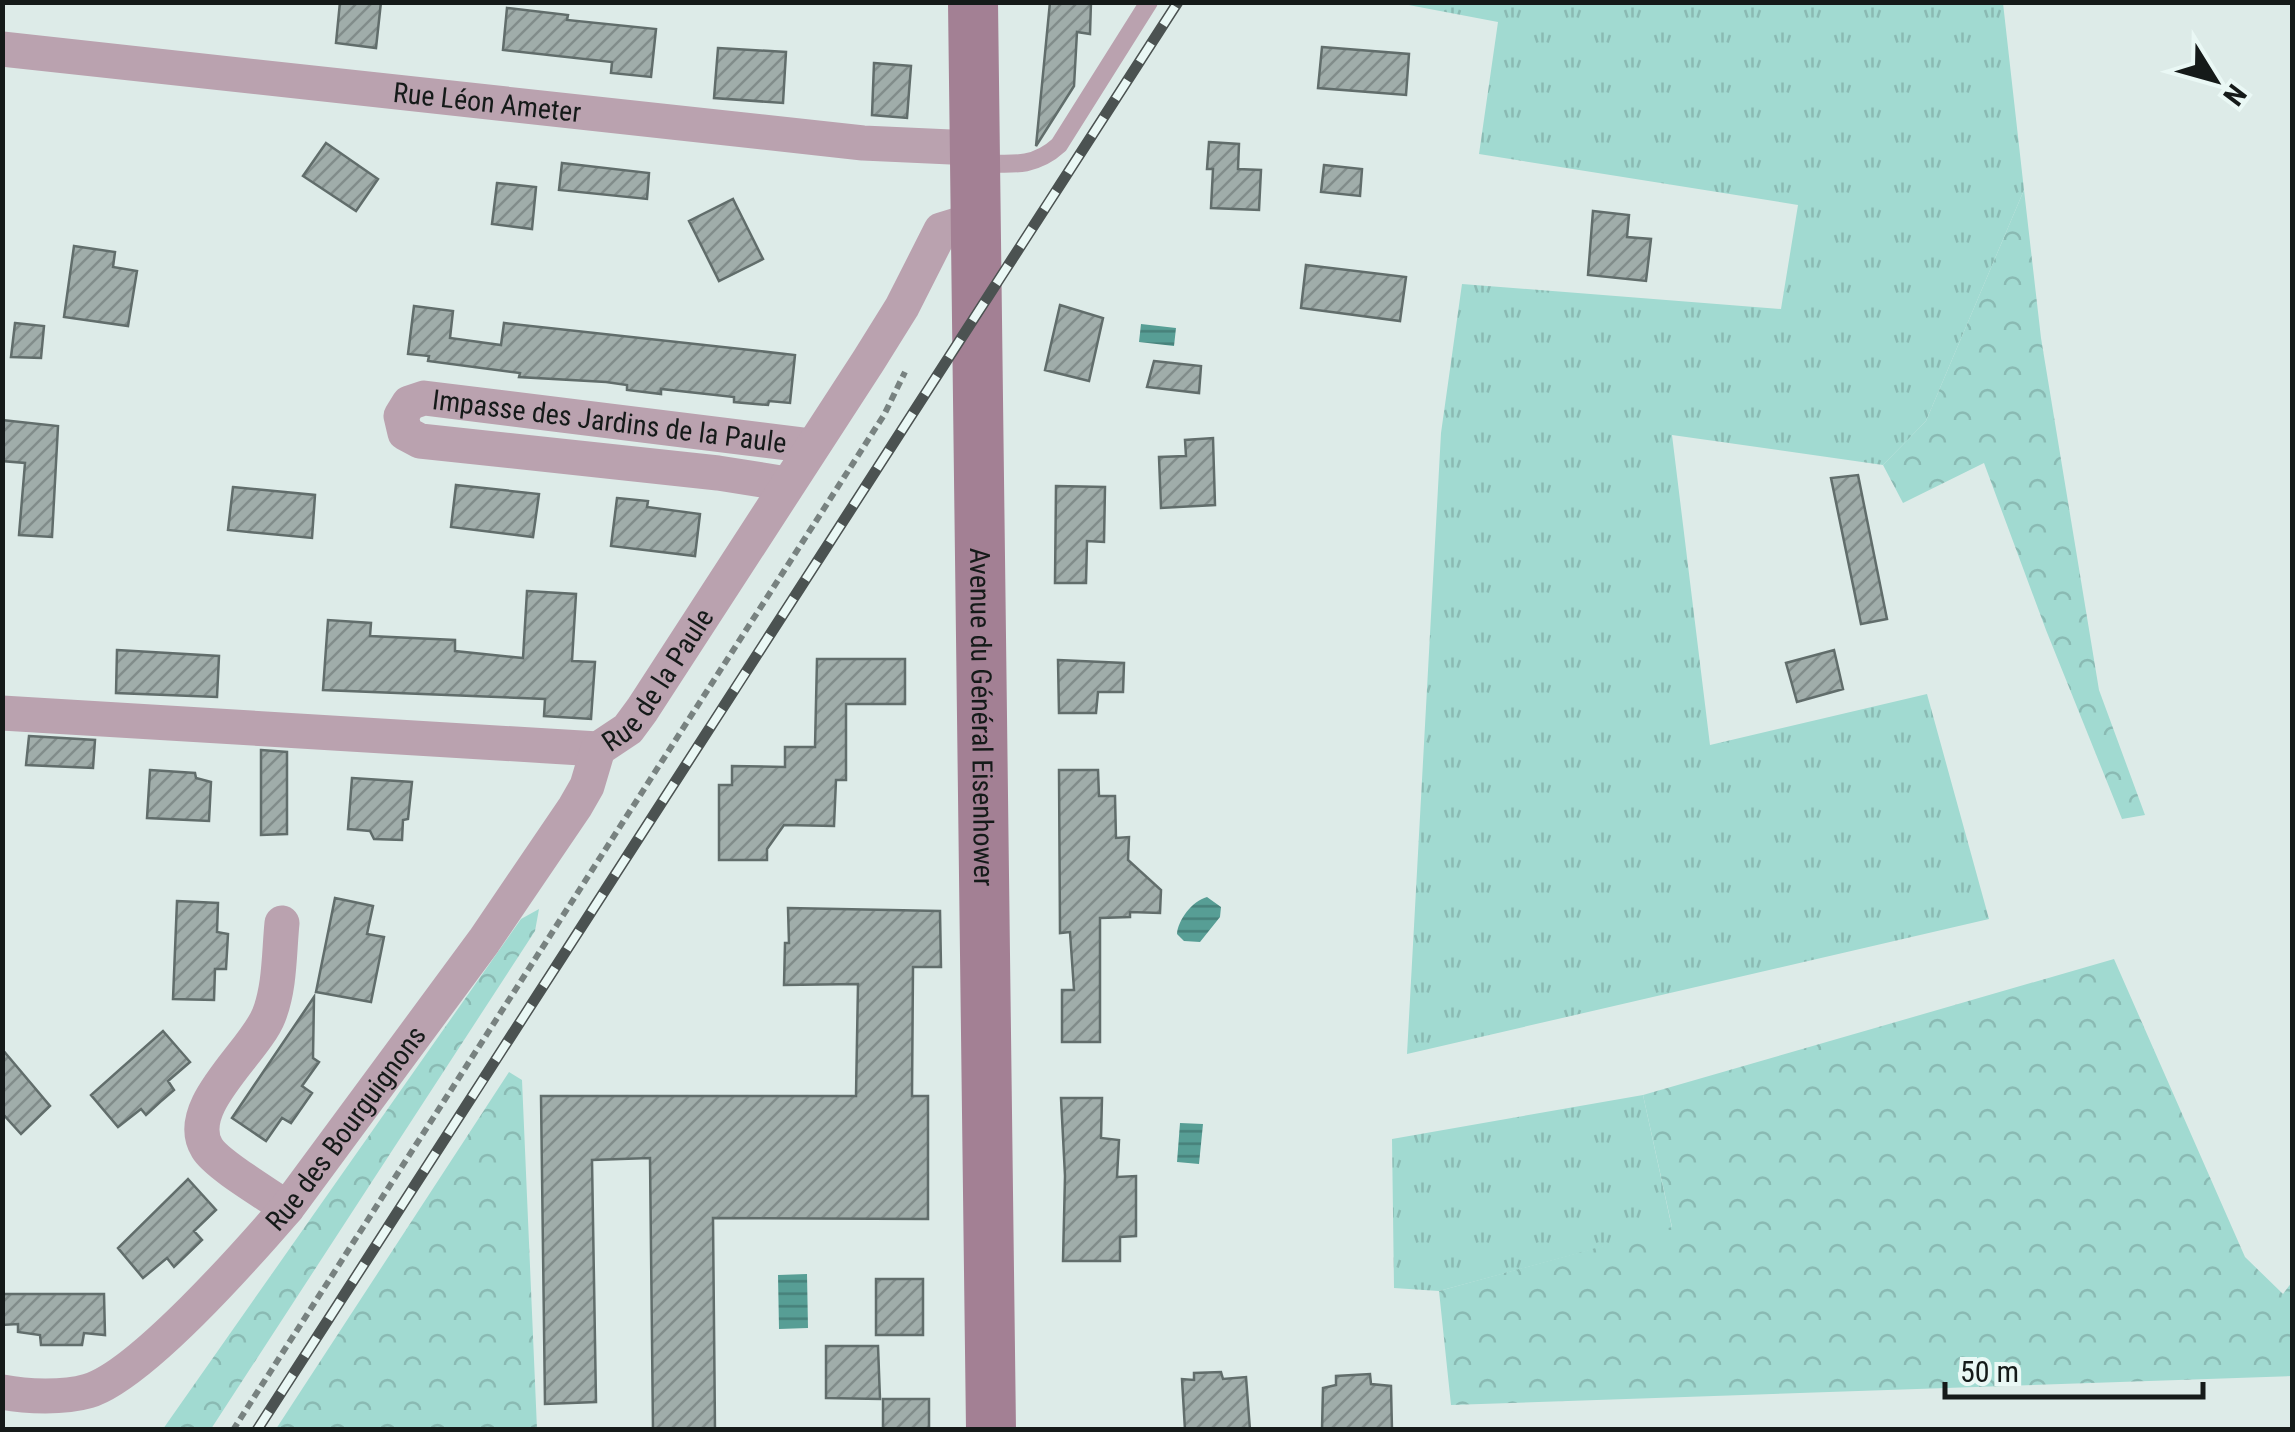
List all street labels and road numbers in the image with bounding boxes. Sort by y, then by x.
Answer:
street label: Rue Léon Ameter [391,76,583,129]
street label: Impasse des Jardins de la Paule [430,383,788,460]
street label: Avenue du Général Eisenhower [963,547,1000,887]
street label: Rue de la Paule [596,602,721,759]
street label: Rue des Bourguignons [259,1019,433,1237]

